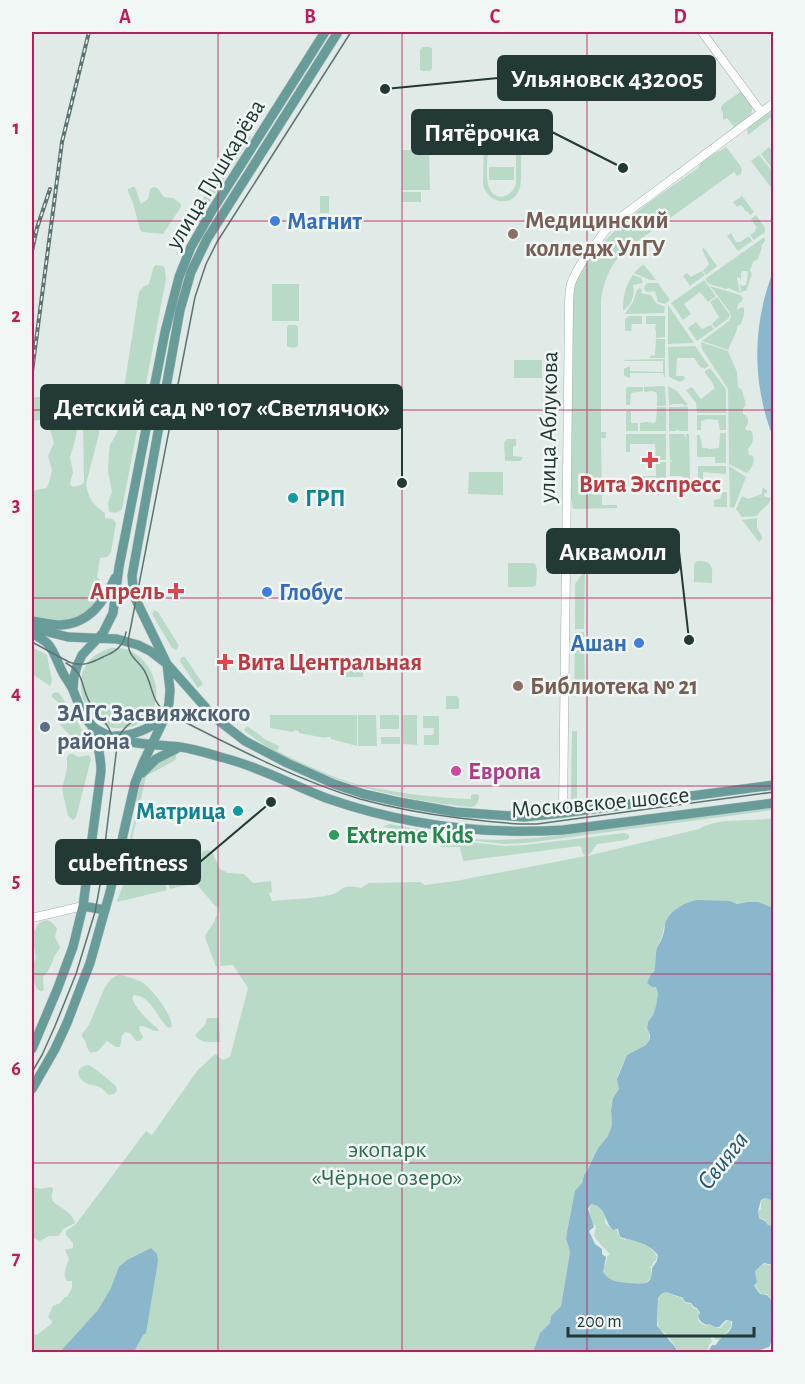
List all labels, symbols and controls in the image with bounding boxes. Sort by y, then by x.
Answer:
text: A [119,7,131,27]
text: B [304,7,316,27]
text: C [490,7,501,27]
text: D [673,7,687,27]
callout: Ульяновск 432005 [498,56,715,100]
text: Ульяновск 432005 [511,66,703,92]
street label: улица Пушкарёва [161,95,270,254]
callout: Пятёрочка [412,110,552,154]
text: 1 [12,118,20,138]
text: Пятёрочка [424,120,540,146]
place label: Медицинский колледж УлГУ [525,209,669,261]
place label: Магнит [287,210,363,234]
marker: Магнит [268,214,282,228]
marker: Медицинский колледж УлГУ [506,227,520,241]
text: 2 [11,306,21,326]
street label: улица Аблукова [536,351,562,504]
callout: Детский сад № 107 «Светлячок» [41,385,402,429]
text: Детский сад № 107 «Светлячок» [54,395,390,421]
marker: Вита Экспресс [643,453,657,467]
place label: Вита Экспресс [579,473,721,497]
place label: ГРП [305,487,346,511]
marker: ГРП [286,491,300,505]
text: 3 [12,495,20,515]
callout: Аквамолл [547,529,679,573]
text: Аквамолл [559,539,667,565]
place label: Апрель [90,580,164,604]
place label: Глобус [279,581,343,605]
marker: Апрель [169,584,183,598]
marker: Глобус [260,585,274,599]
place label: Ашан [570,632,627,656]
marker: Ашан [632,636,646,650]
place label: Вита Центральная [237,651,422,675]
marker: Вита Центральная [218,655,232,669]
place label: Библиотека № 21 [530,675,698,699]
marker: Библиотека № 21 [511,679,525,693]
text: 4 [11,683,21,703]
place label: ЗАГС Засвияжского района [57,702,251,754]
marker: ЗАГС Засвияжского района [38,720,52,734]
place label: Европа [468,760,541,784]
marker: Европа [449,764,463,778]
street label: Московское шоссе [510,783,690,823]
place label: Матрица [136,800,226,824]
marker: Матрица [231,804,245,818]
place label: Extreme Kids [346,824,474,848]
marker: Extreme Kids [327,828,341,842]
callout: cubefitness [56,840,200,884]
text: cubefitness [68,850,188,876]
text: 5 [12,871,20,891]
text: 6 [11,1059,21,1079]
water label: Свияга [692,1127,753,1195]
park label: экопарк «Чёрное озеро» [311,1138,463,1190]
text: 7 [12,1248,21,1268]
scale bar [568,1300,754,1338]
text: 200 m [577,1313,622,1331]

